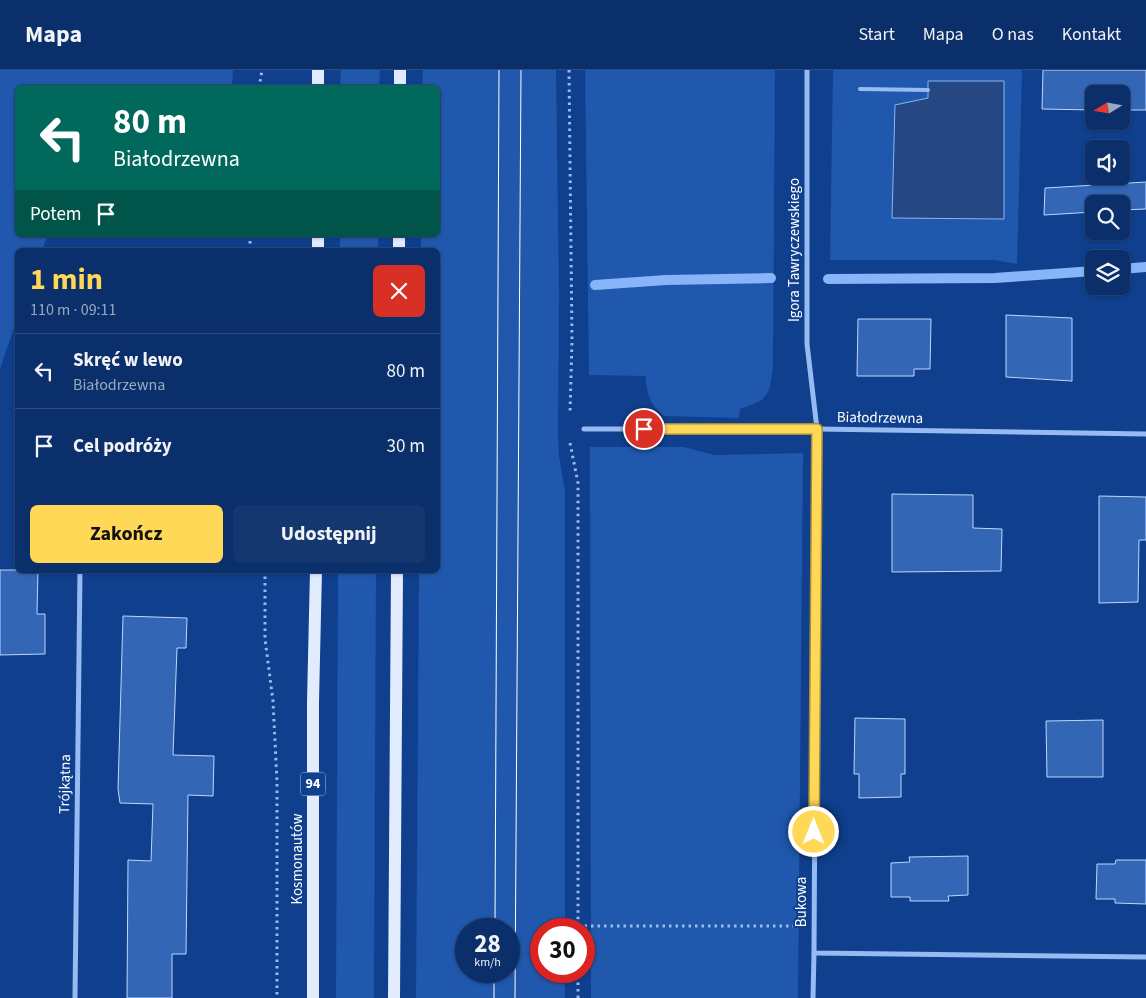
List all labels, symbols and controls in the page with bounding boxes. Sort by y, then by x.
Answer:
text: Mapa [25,17,82,52]
text: Start [858,22,895,47]
text: Mapa [923,22,964,47]
text: O nas [992,22,1034,47]
text: Kontakt [1062,22,1121,47]
north arrow [1085,85,1130,130]
map controls [1085,85,1130,295]
text: 80 m [113,97,187,147]
icon: left [30,105,95,170]
button: sound [1085,140,1130,185]
text: Białodrzewna [113,143,240,175]
street label: Igora Tawryczewskiego [784,178,805,322]
button: search [1085,195,1130,240]
icon: arrive [92,200,120,228]
text: Potem [30,201,82,228]
button: layers [1085,250,1130,295]
text: 1 min [30,258,103,301]
button: close [373,265,425,317]
text: 110 m · 09:11 [30,299,117,321]
text: Skręć w lewo [73,347,183,374]
icon: left [30,357,58,385]
text: 80 m [387,358,425,385]
text: Białodrzewna [73,374,165,396]
street label: Białodrzewna [837,407,923,429]
pin [623,408,665,450]
icon: arrive [630,415,658,443]
icon: arrive [30,432,58,460]
text: Cel podróży [73,433,172,460]
text: 30 m [387,433,425,460]
button: Zakończ [30,505,223,563]
button: Udostępnij [233,505,425,563]
street label: Trójkątna [54,754,76,814]
road number: 94 [300,772,326,796]
position arrow [787,805,839,857]
street label: Kosmonautów [287,813,308,905]
street label: Bukowa [791,877,812,927]
speed limit sign: 30 [530,918,595,983]
text: 28 [474,926,501,962]
text: km/h [474,954,501,971]

